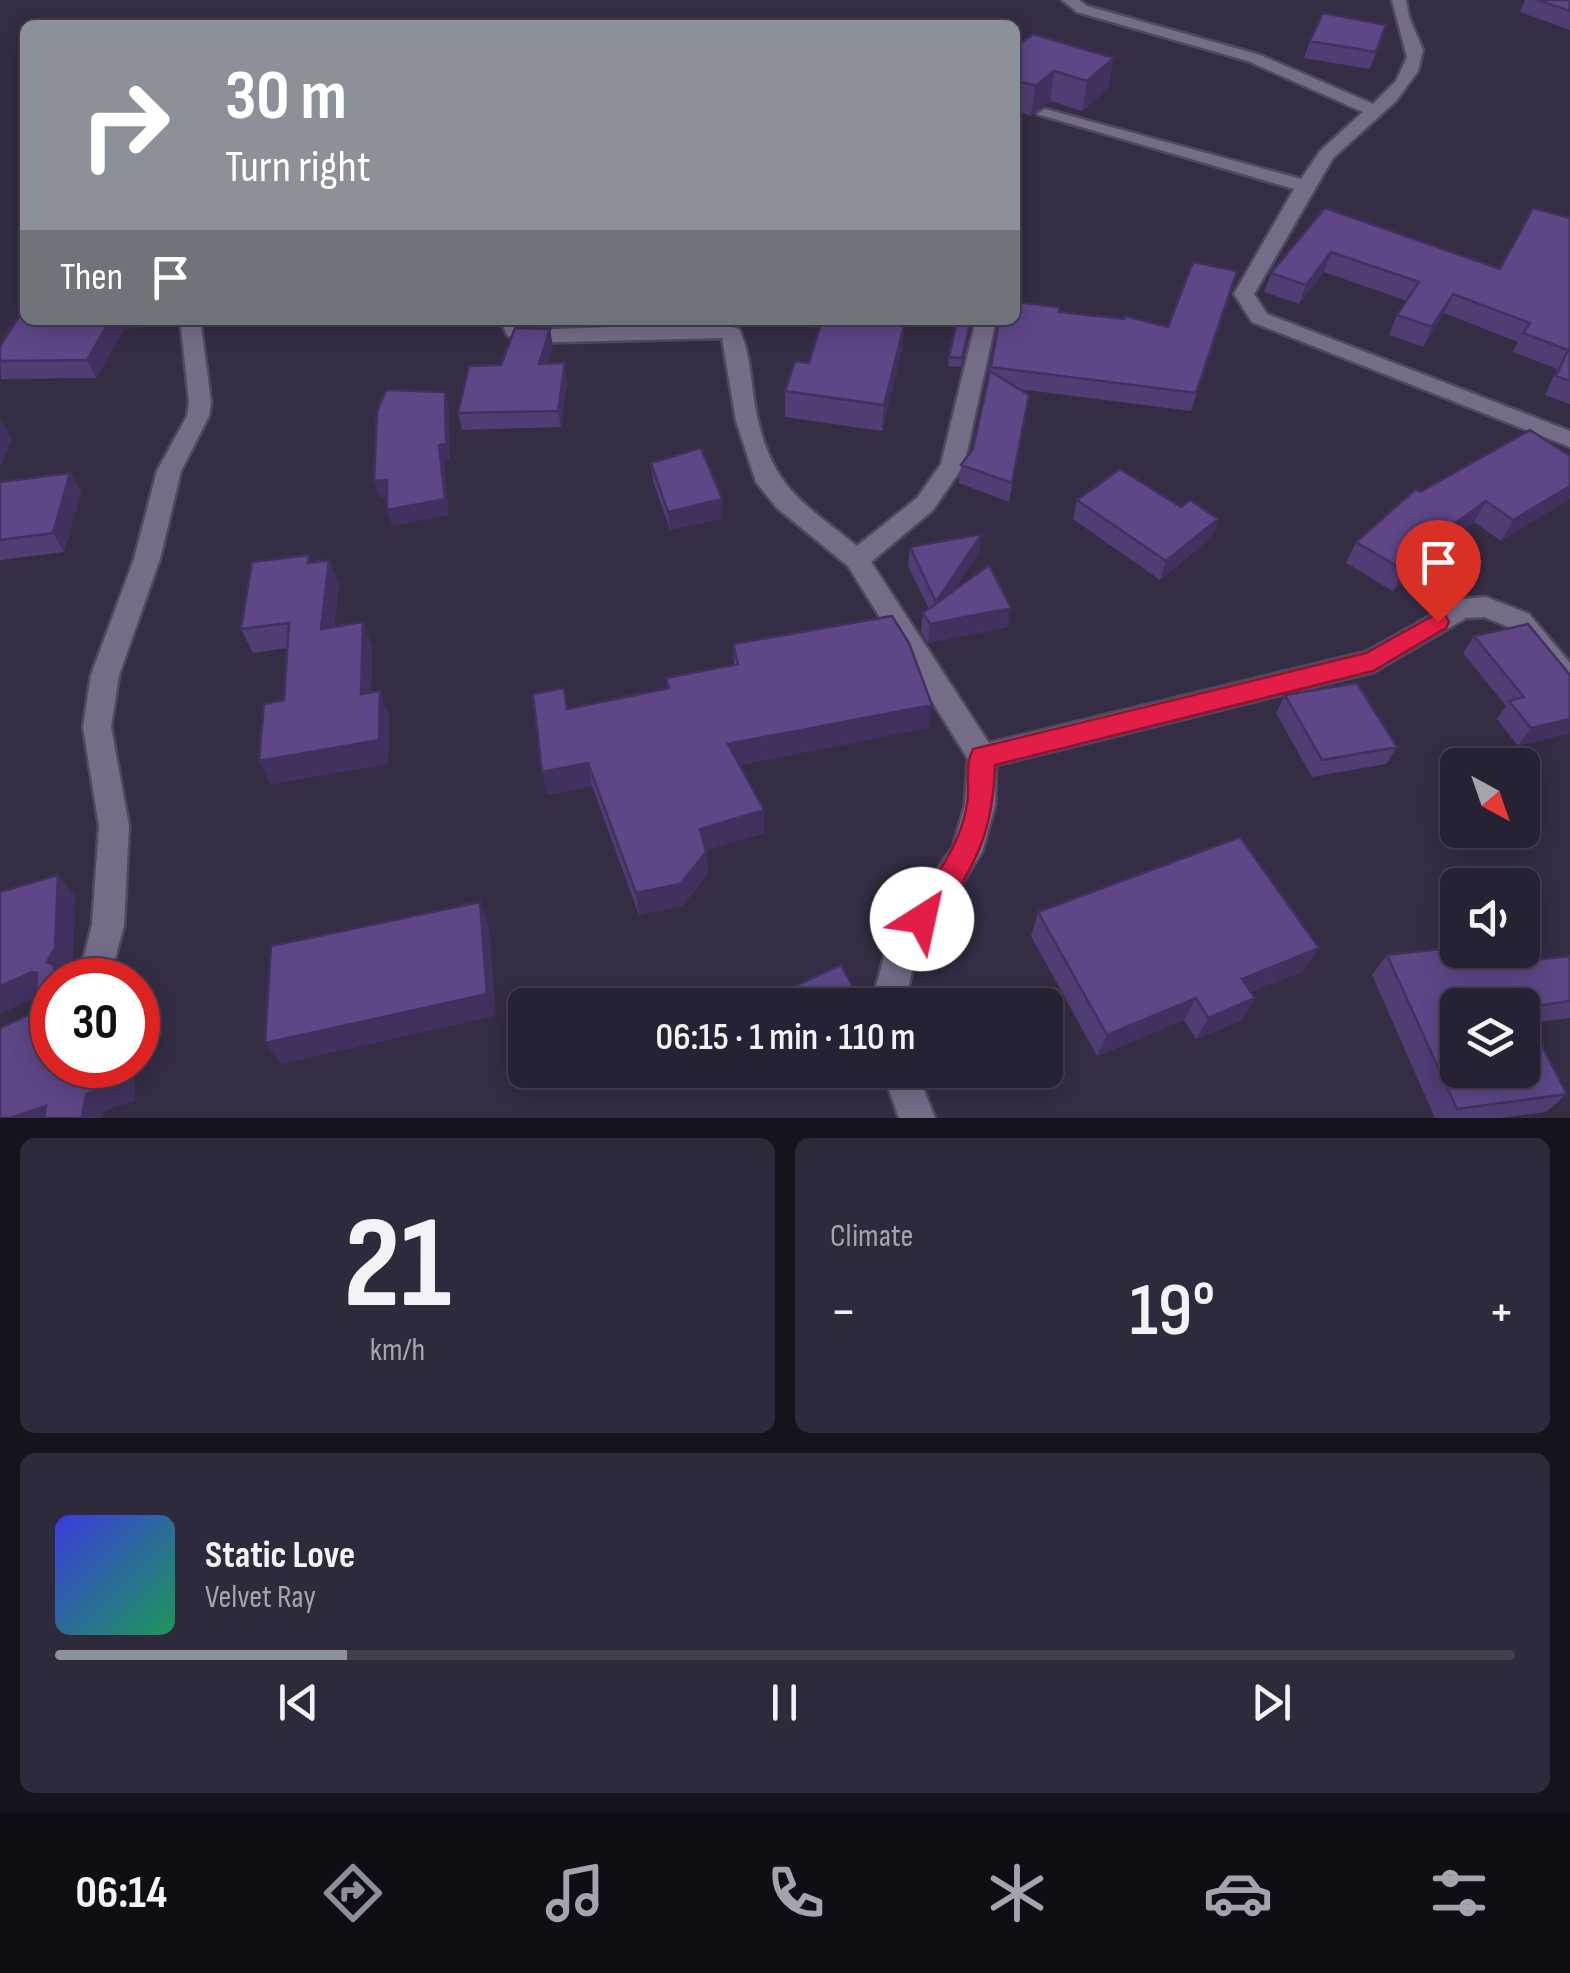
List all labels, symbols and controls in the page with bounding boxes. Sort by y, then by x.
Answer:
text: 30 m [225,55,347,139]
icon: right [60,60,190,190]
text: Turn right [225,140,371,195]
icon: arrive [143,250,198,305]
text: Then [60,255,123,300]
pin [1396,520,1481,623]
icon: arrive [1411,535,1466,590]
north arrow [1440,748,1540,848]
map controls [1440,748,1540,1088]
position arrow [870,867,974,971]
button: sound [1440,868,1540,968]
speed limit sign: 30 [30,958,160,1088]
button: layers [1440,988,1540,1088]
text: 06:15 · 1 min · 110 m [656,1015,915,1060]
text: 21 [343,1188,452,1344]
text: Climate [830,1217,913,1256]
text: 19° [1130,1266,1215,1357]
text: − [830,1279,857,1346]
text: + [1488,1279,1515,1346]
text: km/h [370,1331,425,1370]
text: Static Love [205,1533,355,1578]
text: Velvet Ray [205,1578,316,1617]
icon: previous [271,1675,326,1730]
icon: pause [757,1675,812,1730]
icon: next [1244,1675,1299,1730]
icon: directions [318,1858,388,1928]
icon: music [540,1858,610,1928]
icon: phone [761,1858,831,1928]
icon: climate [982,1858,1052,1928]
icon: car [1203,1858,1273,1928]
icon: filters [1424,1858,1494,1928]
text: 06:14 [76,1866,167,1921]

